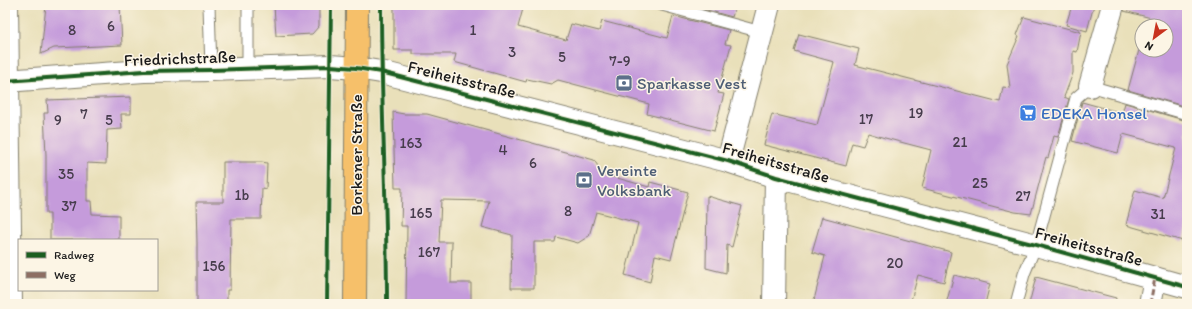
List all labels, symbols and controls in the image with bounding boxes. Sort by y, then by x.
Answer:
house number: 6 [107,17,115,35]
north arrow [1134,18,1174,58]
house number: 8 [68,21,76,39]
house number: 1 [470,21,477,39]
text: N [1142,39,1156,54]
house number: 3 [508,43,516,61]
street label: Friedrichstraße [123,46,237,70]
house number: 5 [558,48,566,66]
house number: 7-9 [609,52,631,70]
street label: Freiheitsstraße [406,56,518,102]
bank icon: Sparkasse Vest [614,73,634,93]
place label: Sparkasse Vest [637,73,747,93]
street label: Borkener Straße [346,94,366,216]
supermarket icon: EDEKA Honsel [1018,103,1038,123]
place label: EDEKA Honsel [1041,103,1147,123]
house number: 19 [909,104,924,122]
house number: 7 [80,105,88,123]
house number: 17 [859,110,874,128]
house number: 9 [54,111,62,129]
house number: 5 [105,111,113,129]
house number: 21 [953,133,967,151]
house number: 163 [399,134,423,152]
street label: Freiheitsstraße [720,137,832,187]
house number: 4 [498,141,508,159]
house number: 6 [529,154,537,172]
place label: Vereinte Volksbank [597,160,671,200]
house number: 35 [58,165,74,183]
bank icon: Vereinte Volksbank [574,170,594,190]
house number: 25 [972,174,988,192]
house number: 1b [235,186,250,204]
house number: 27 [1015,187,1031,205]
house number: 37 [61,197,77,215]
house number: 8 [564,202,572,220]
house number: 165 [410,204,433,222]
house number: 31 [1150,205,1166,223]
street label: Freiheitsstraße [1033,222,1145,270]
legend [18,239,158,291]
house number: 167 [418,243,441,261]
text: Radweg [54,248,95,262]
house number: 20 [886,254,904,272]
house number: 156 [203,257,225,275]
text: Weg [54,268,77,282]

